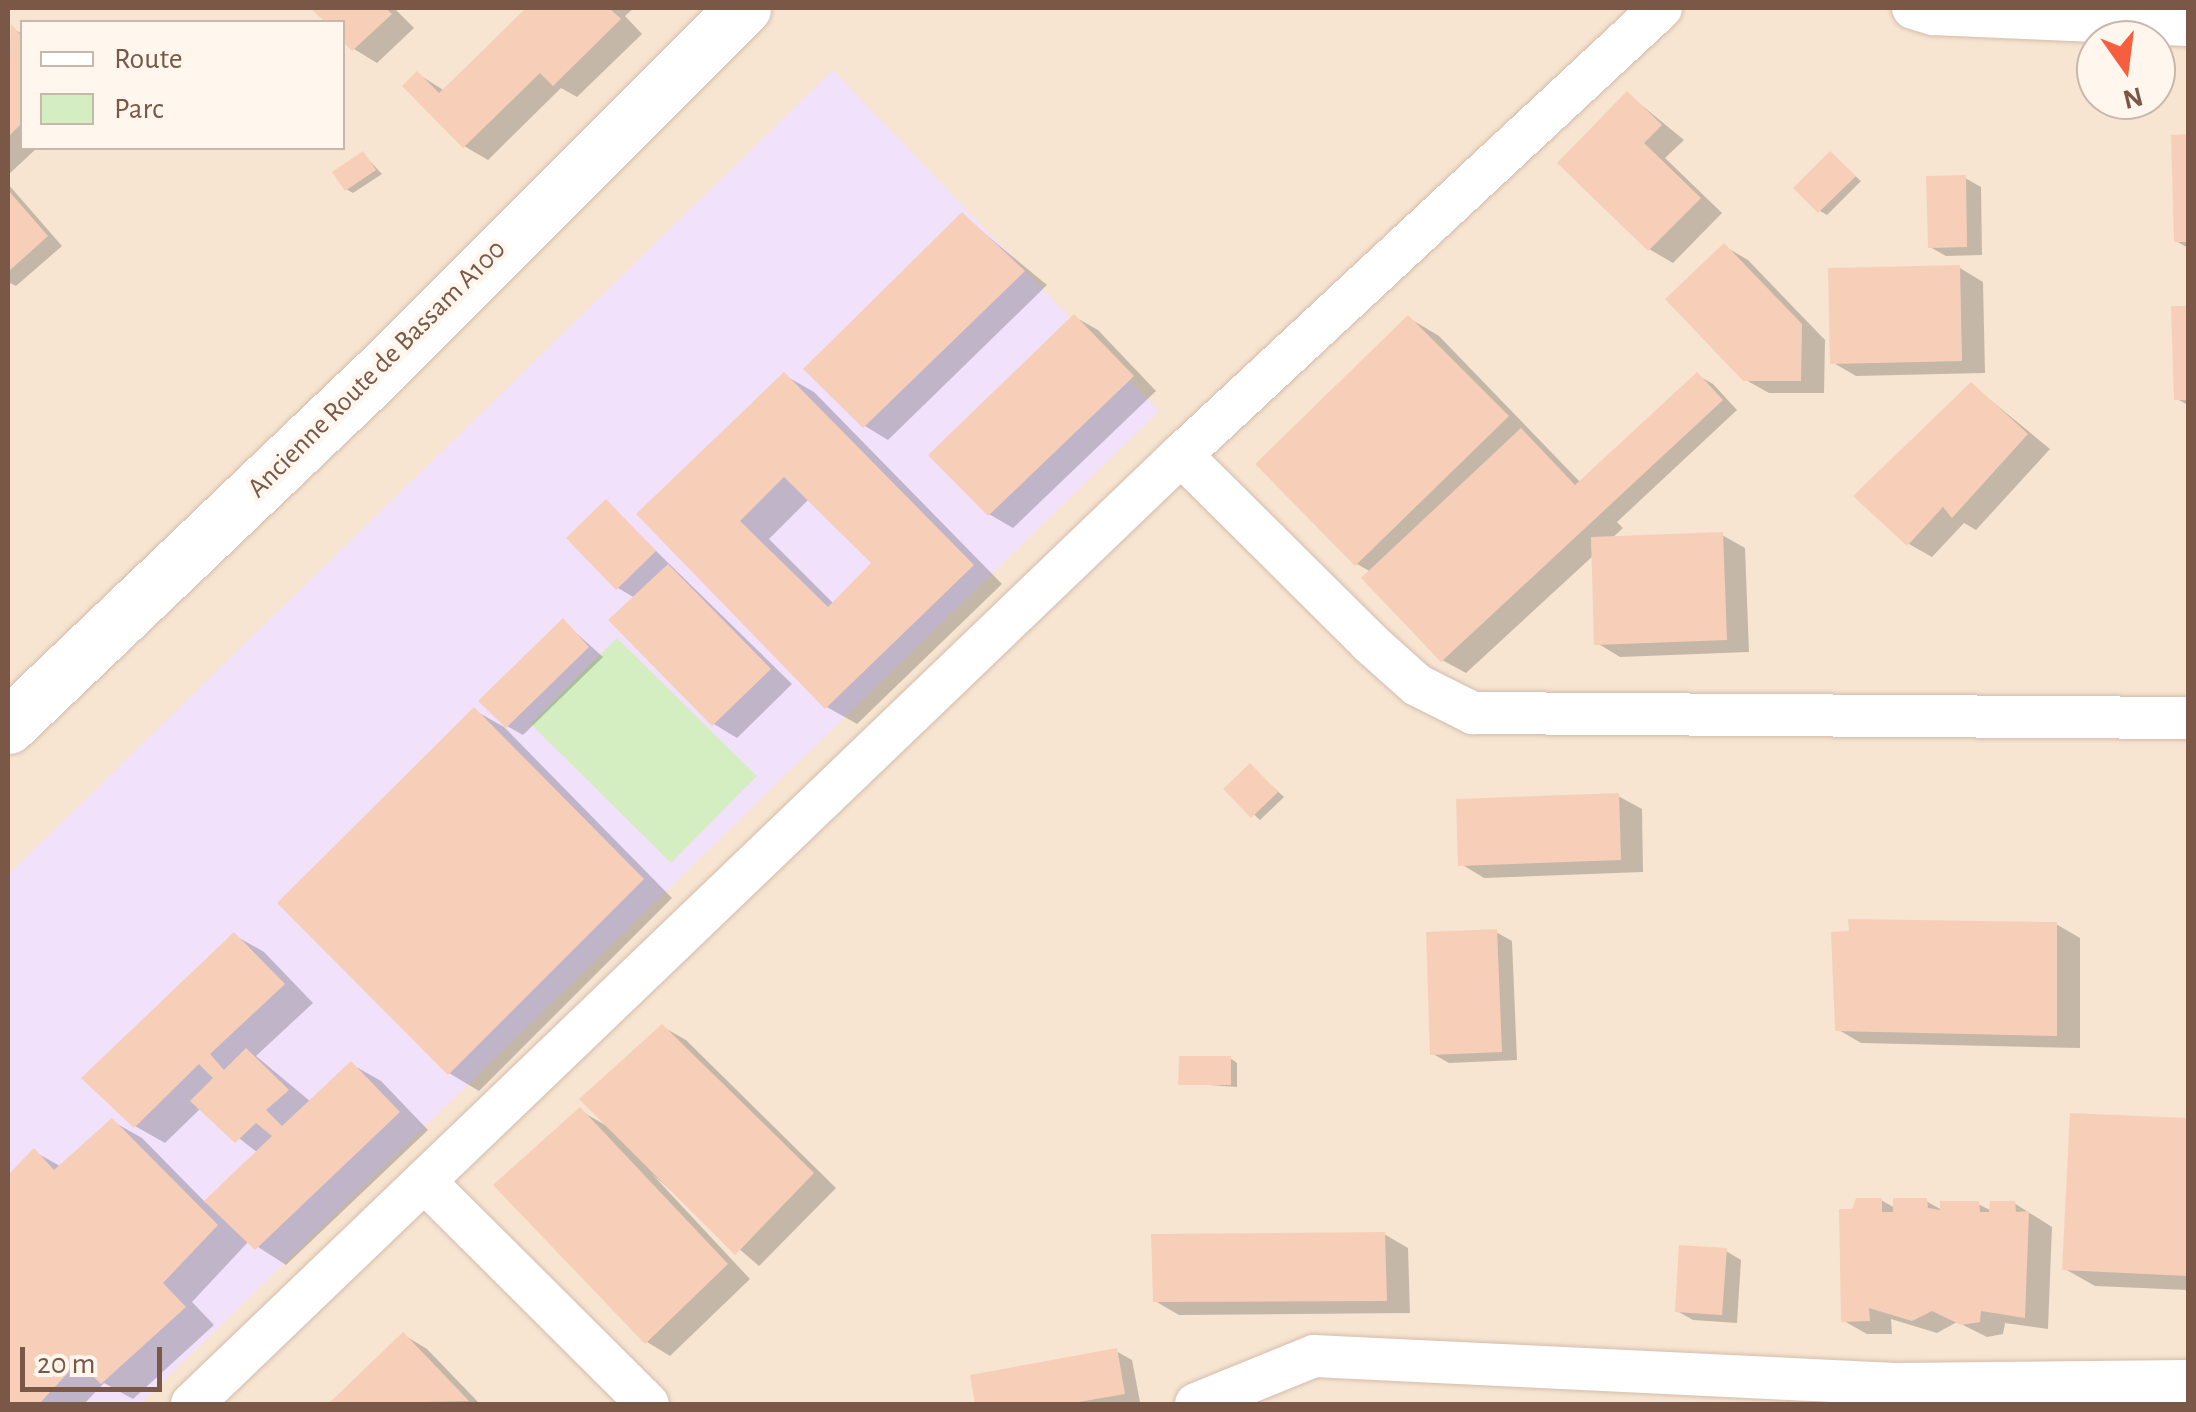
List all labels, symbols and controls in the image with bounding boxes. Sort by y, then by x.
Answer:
legend [20,20,345,150]
north arrow [2076,20,2176,120]
text: Route [114,44,183,74]
text: N [2120,81,2146,113]
text: Parc [114,94,164,124]
street label: Ancienne Route de Bassam A100 [241,233,513,505]
scale bar [25,1327,168,1389]
text: 20 m [37,1349,95,1379]

